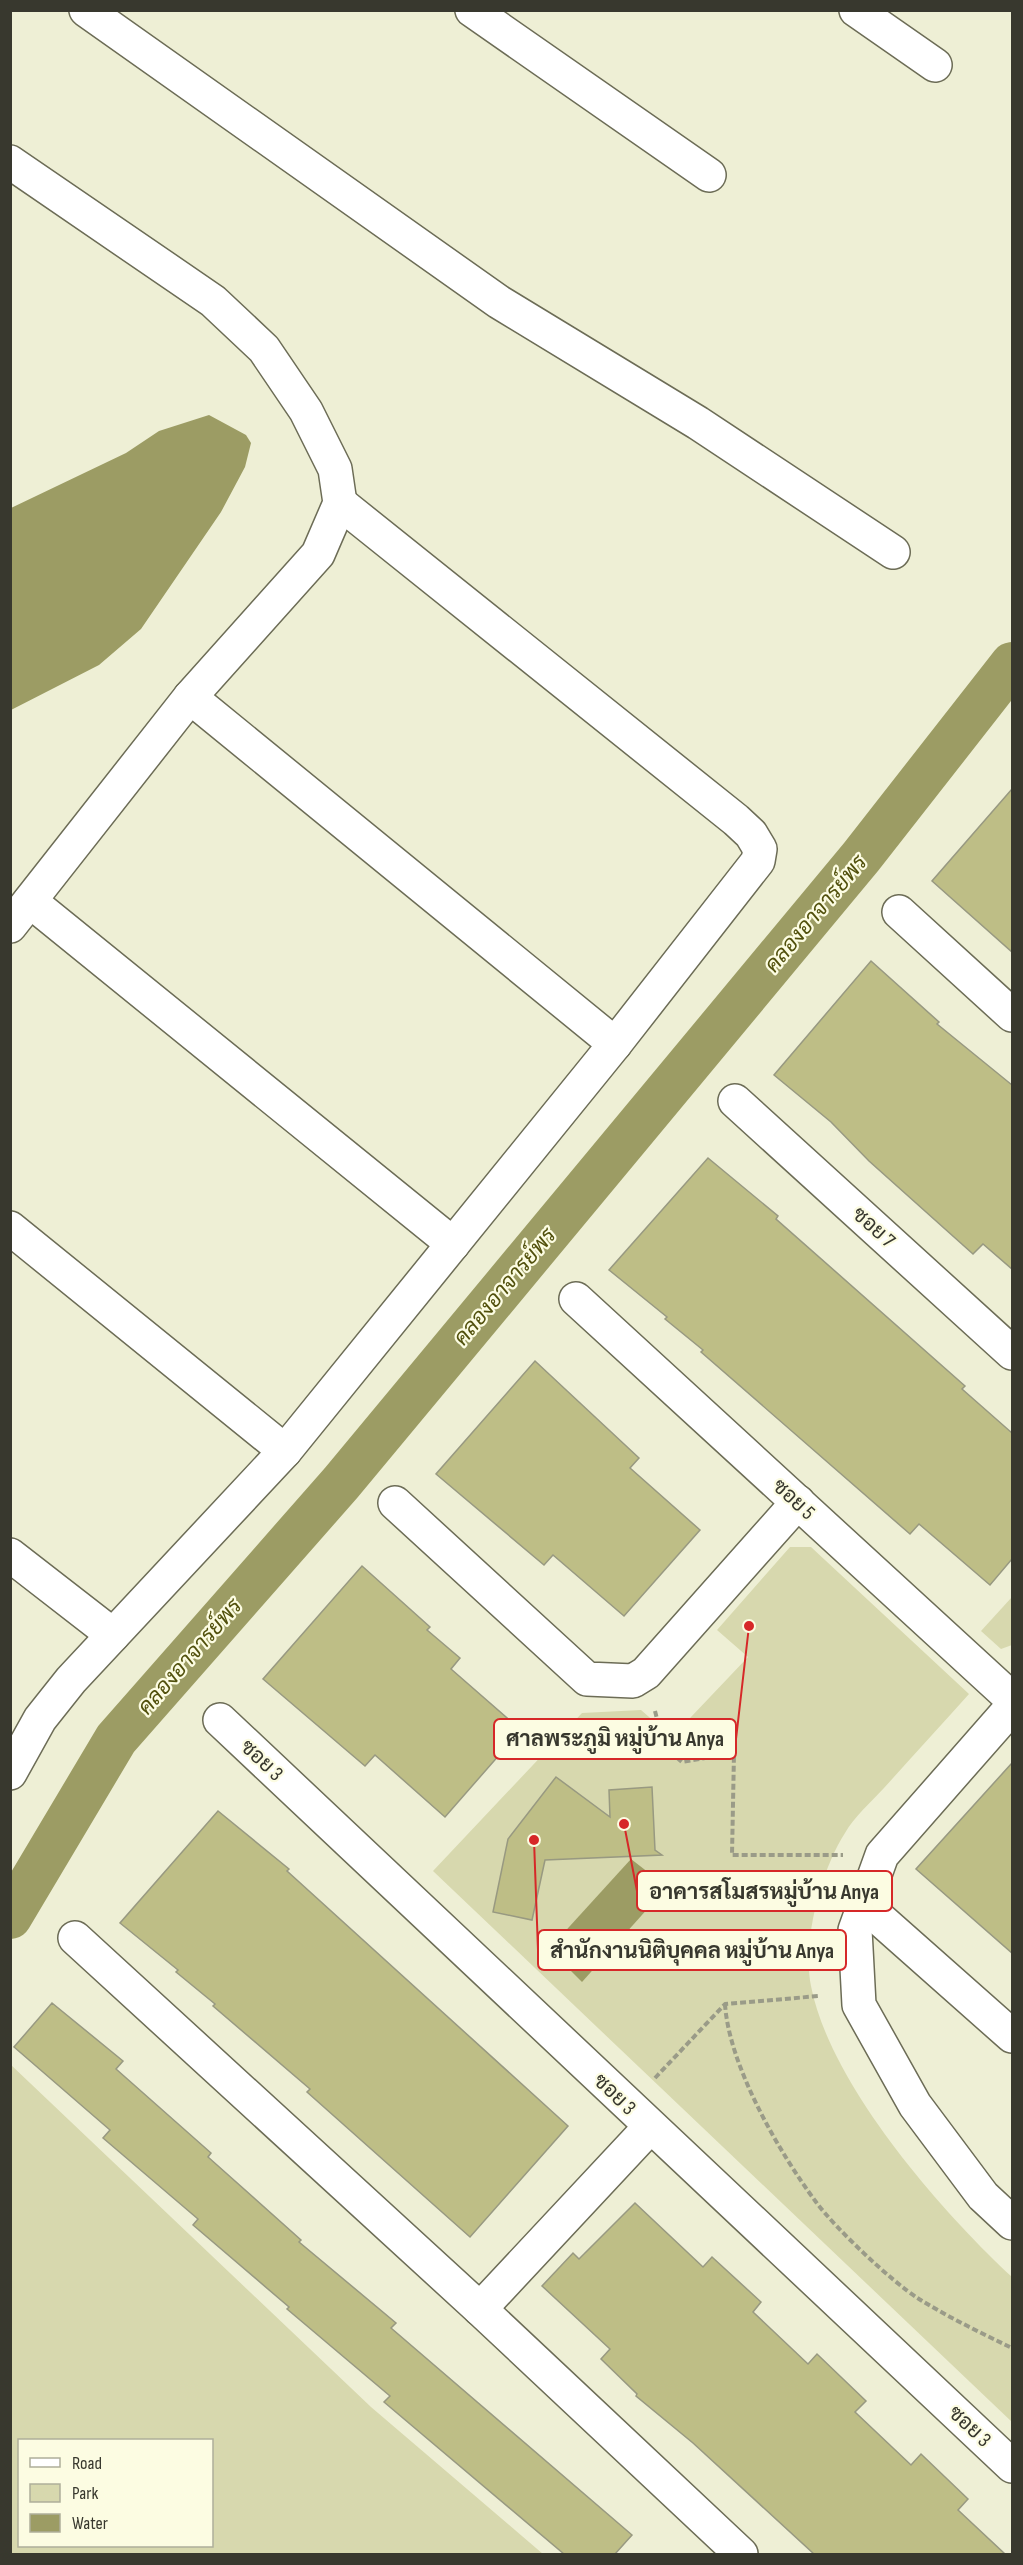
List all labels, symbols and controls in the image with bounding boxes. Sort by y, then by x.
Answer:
water label: คลองอาจารย์พร [758,847,874,978]
street label: ซอย 7 [847,1202,901,1253]
water label: คลองอาจารย์พร [447,1220,563,1351]
street label: ซอย 5 [767,1473,820,1525]
water label: คลองอาจารย์พร [131,1591,249,1721]
callout: ศาลพระภูมิ หมู่บ้าน Anya [494,1719,736,1759]
text: ศาลพระภูมิ หมู่บ้าน Anya [506,1724,724,1754]
street label: ซอย 3 [235,1734,288,1786]
callout: อาคารสโมสรหมู่บ้าน Anya [637,1871,892,1911]
text: อาคารสโมสรหมู่บ้าน Anya [649,1877,879,1907]
callout: สำนักงานนิติบุคคล หมู่บ้าน Anya [538,1930,846,1970]
text: สำนักงานนิติบุคคล หมู่บ้าน Anya [550,1936,834,1966]
street label: ซอย 3 [588,2068,641,2121]
street label: ซอย 3 [943,2400,996,2452]
legend [18,2439,213,2547]
text: Road [72,2453,102,2474]
text: Park [72,2483,98,2504]
text: Water [72,2513,108,2534]

